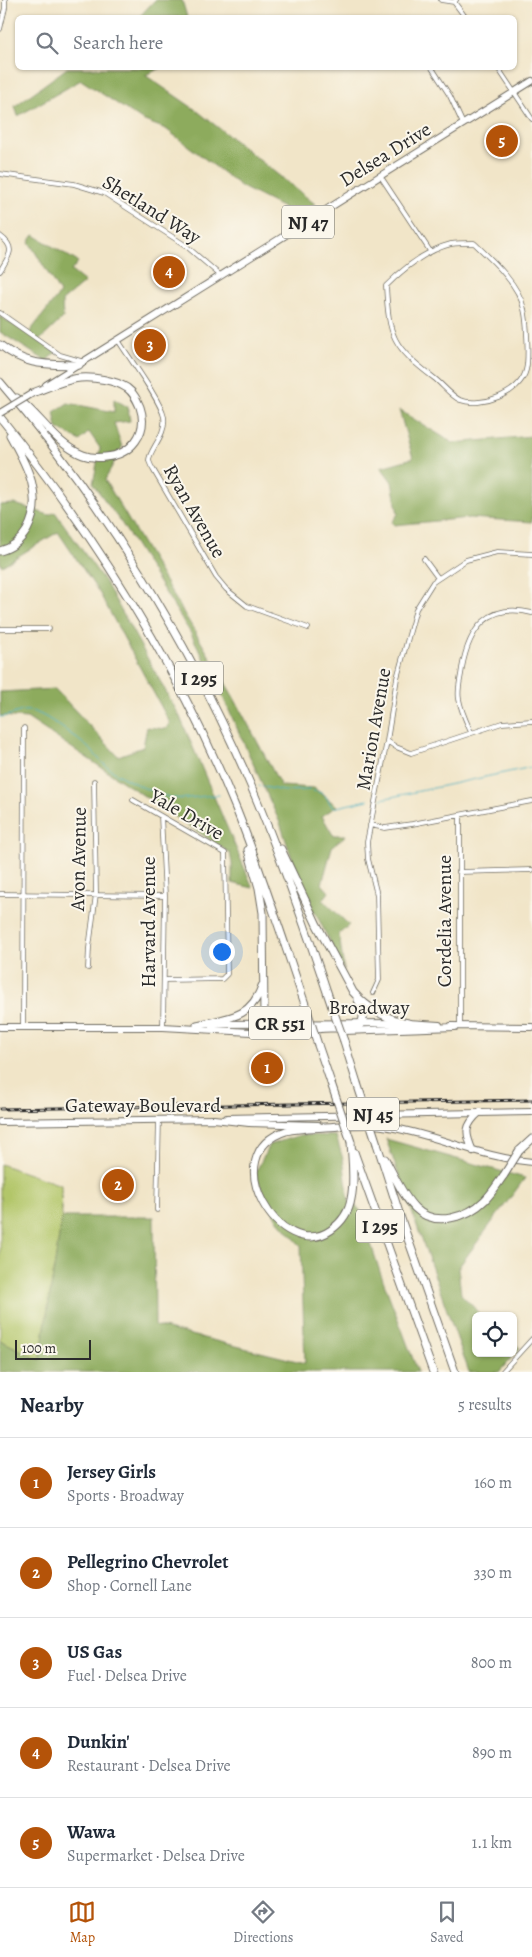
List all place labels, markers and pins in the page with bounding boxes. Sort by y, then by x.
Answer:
pin: 5 [486,122,518,160]
pin: 4 [153,253,185,291]
pin: 3 [134,326,166,364]
pin: 1 [251,1049,283,1087]
pin: 2 [102,1166,134,1204]

